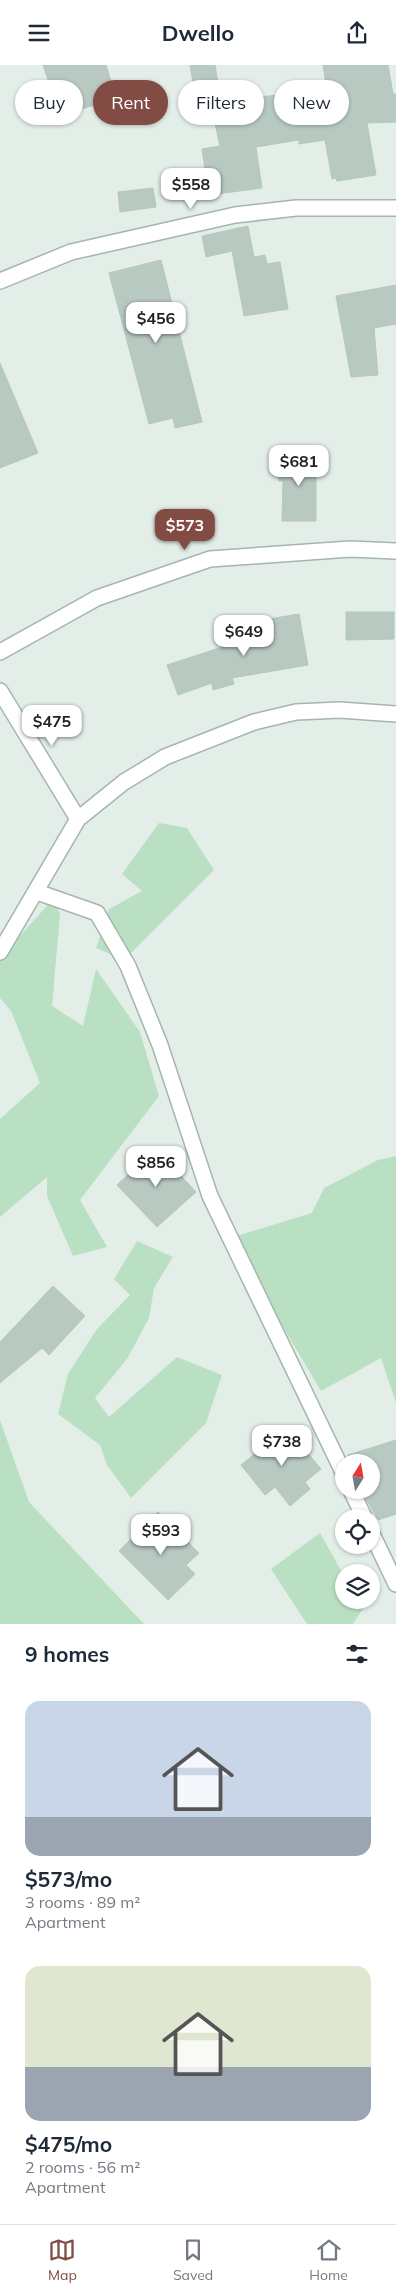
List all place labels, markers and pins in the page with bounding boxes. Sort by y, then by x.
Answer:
pin: $558 [161,167,221,210]
pin: $456 [126,301,186,344]
pin: $681 [269,445,329,487]
pin: $573 [155,509,215,551]
pin: $649 [214,615,274,657]
pin: $475 [22,705,82,747]
pin: $856 [126,1145,186,1188]
pin: $738 [252,1425,312,1467]
pin: $593 [131,1513,191,1556]

